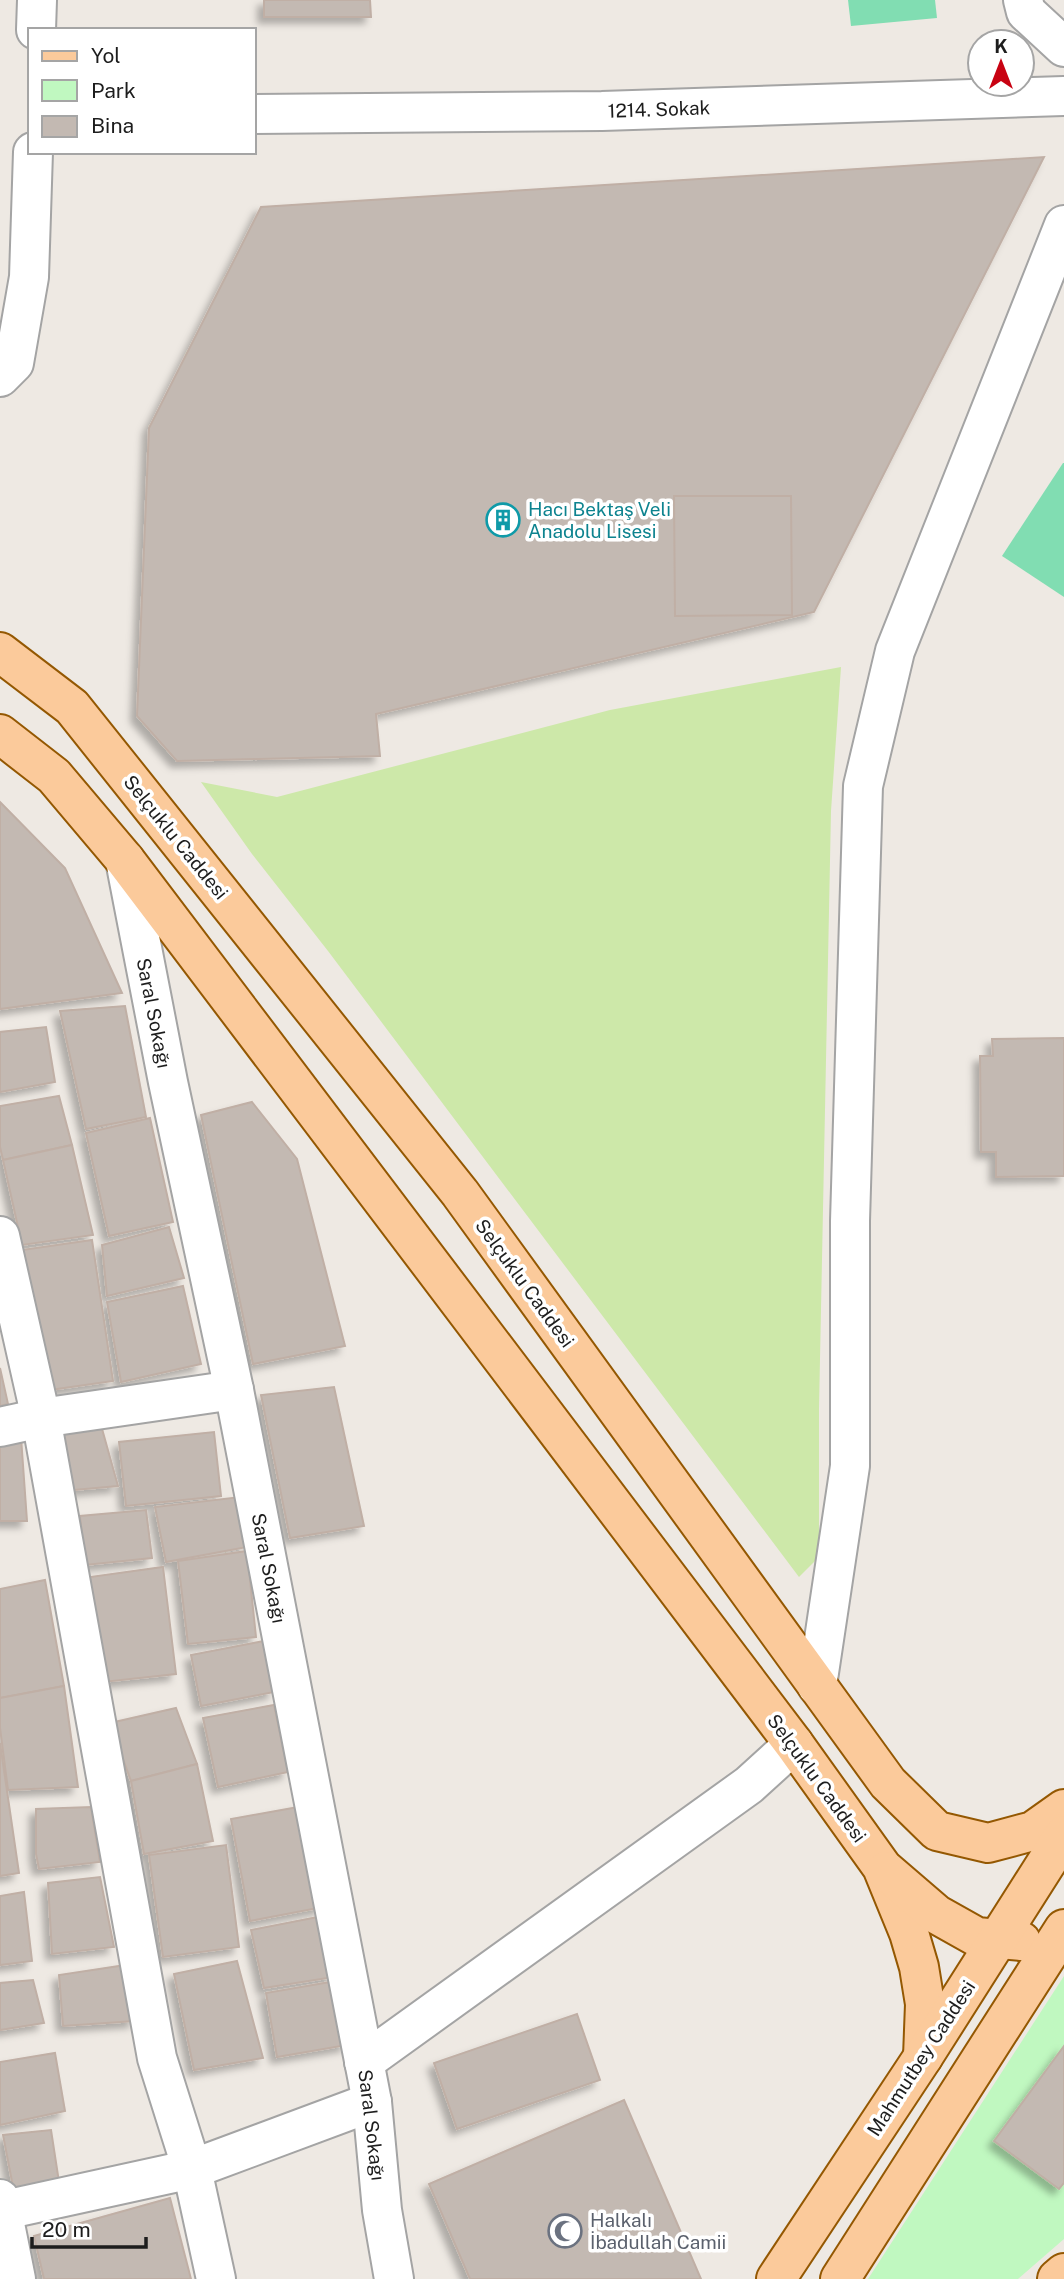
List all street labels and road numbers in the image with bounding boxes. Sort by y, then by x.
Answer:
street label: 1214. Sokak [607,96,711,122]
street label: Selçuklu Caddesi [119,771,233,903]
street label: Saral Sokağı [133,956,175,1070]
street label: Selçuklu Caddesi [471,1215,579,1351]
street label: Saral Sokağı [248,1511,290,1625]
street label: Selçuklu Caddesi [763,1710,871,1846]
street label: Mahmutbey Caddesi [863,1976,979,2140]
street label: Saral Sokağı [354,2068,390,2182]

